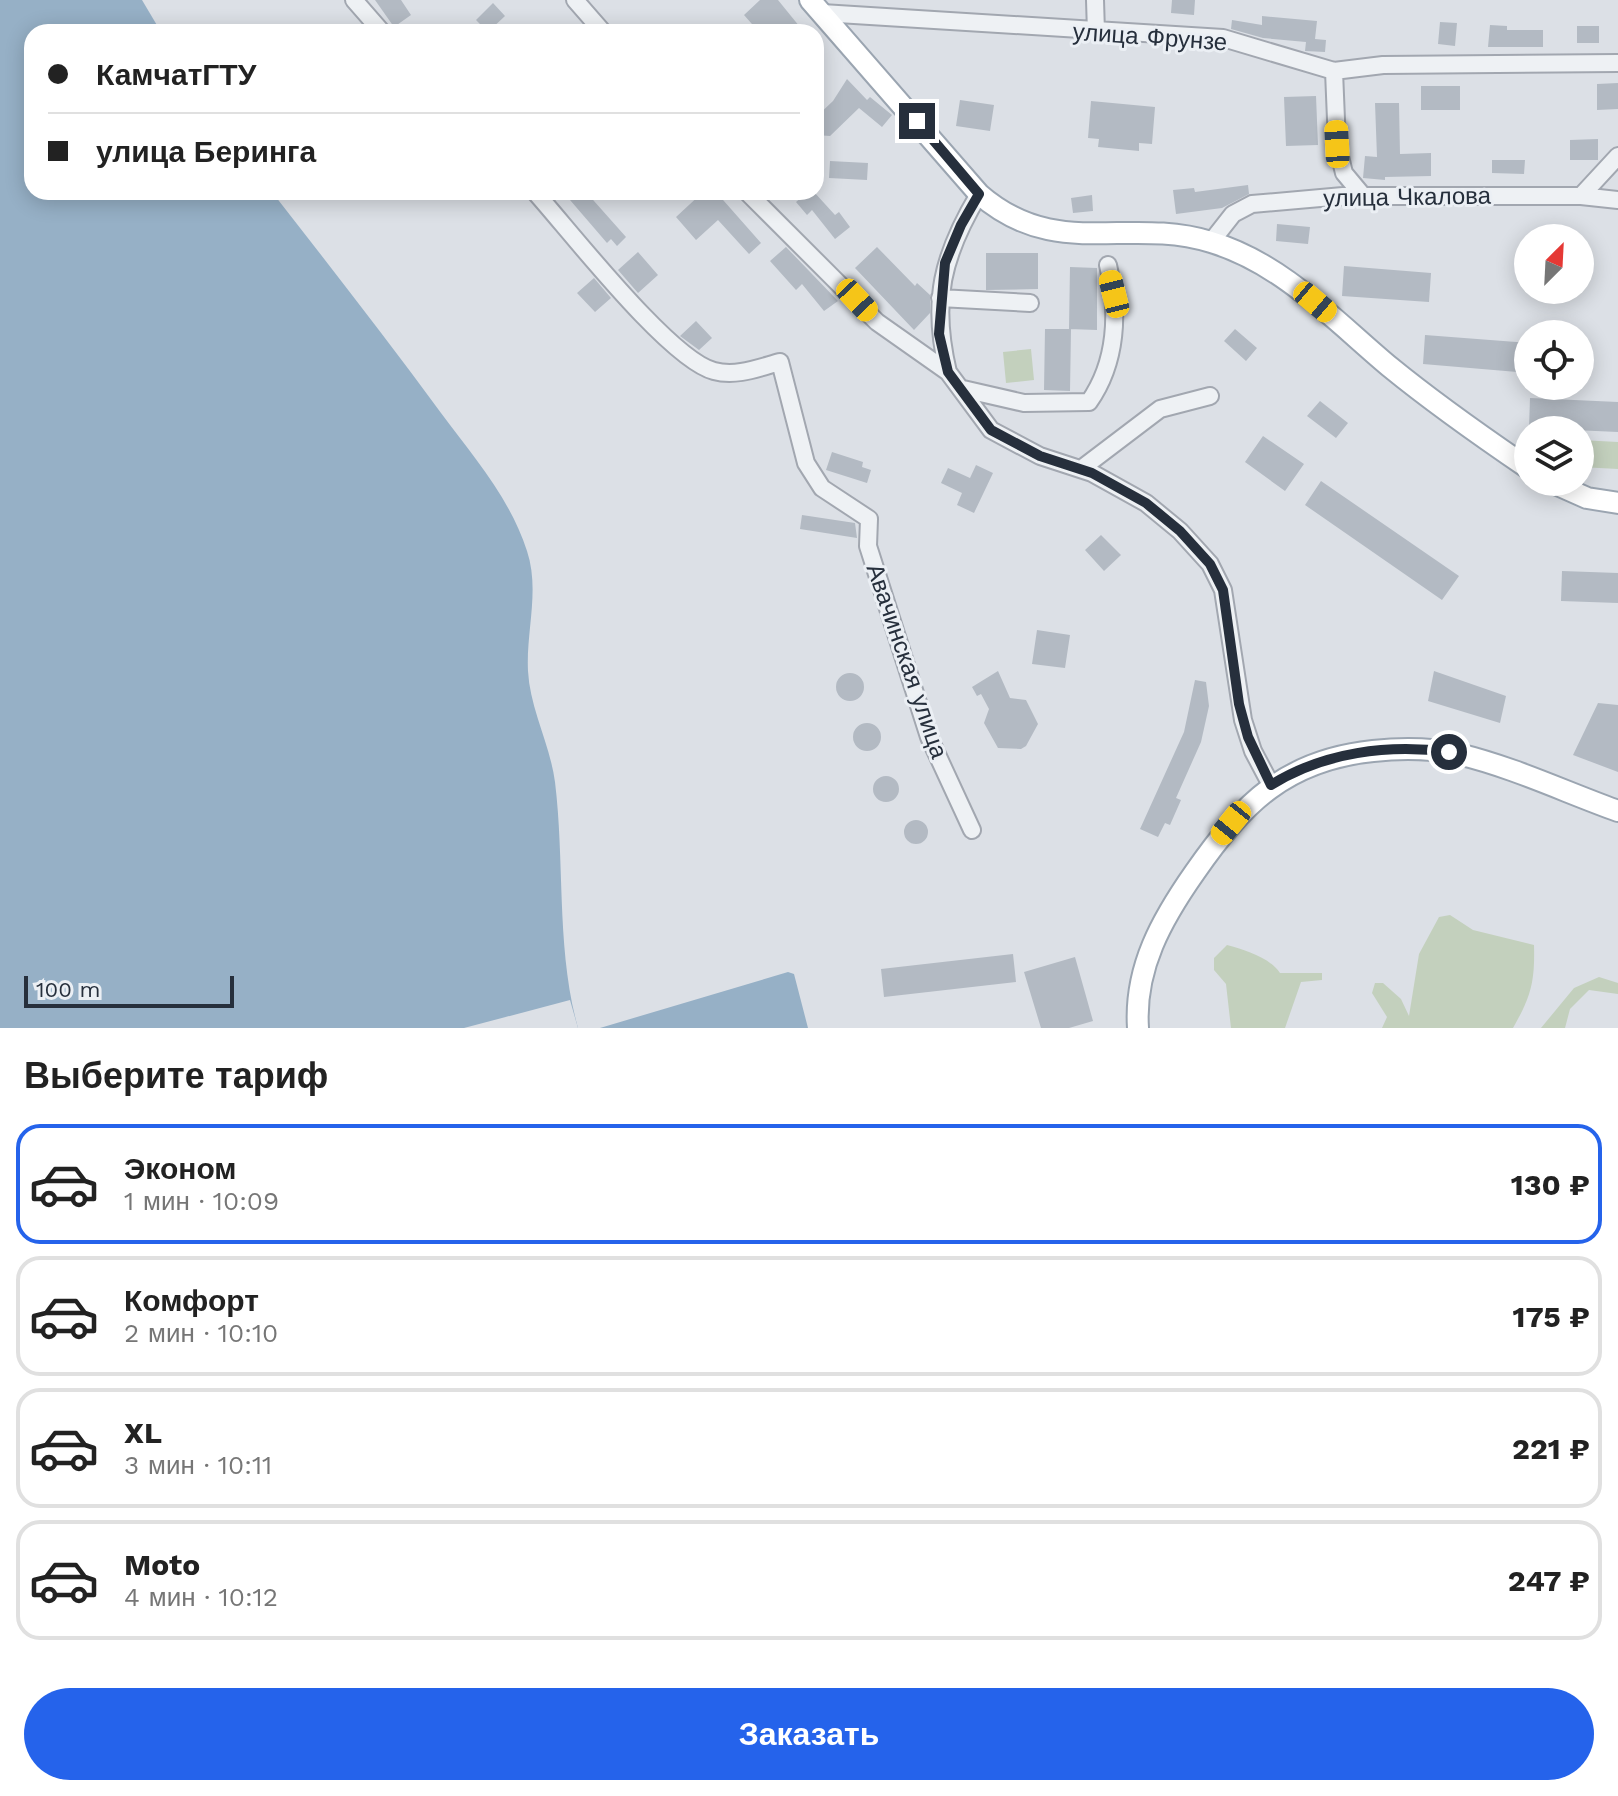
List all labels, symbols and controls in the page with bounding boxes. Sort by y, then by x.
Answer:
street label: улица Фрунзе [1072,18,1228,56]
text: КамчатГТУ [96,57,256,92]
route end [899,103,935,139]
car [1324,119,1350,169]
text: улица Беринга [96,134,316,169]
street label: улица Чкалова [1323,182,1492,212]
north arrow [1514,224,1594,304]
map controls [1514,224,1594,496]
car [1097,268,1131,320]
car [832,274,882,326]
car [1289,277,1341,327]
button: locate [1514,320,1594,400]
button: layers [1514,416,1594,496]
street label: Авачинская улица [861,560,954,763]
route start [1431,734,1467,770]
car [1207,797,1255,849]
scale bar [24,972,234,1008]
text: 100 m [36,977,100,1002]
text: Выберите тариф [24,1055,328,1097]
icon: car [28,1148,100,1220]
text: Эконом [124,1151,237,1186]
text: 130 ₽ [1511,1167,1590,1202]
text: 1 мин · 10:09 [124,1186,279,1216]
icon: car [28,1280,100,1352]
text: Комфорт [124,1283,259,1318]
text: 175 ₽ [1512,1299,1590,1334]
text: 2 мин · 10:10 [124,1318,278,1348]
icon: car [28,1412,100,1484]
text: XL [124,1415,162,1450]
text: 221 ₽ [1512,1431,1590,1466]
text: 3 мин · 10:11 [124,1450,272,1480]
icon: car [28,1544,100,1616]
text: Moto [124,1547,200,1582]
text: 247 ₽ [1508,1563,1590,1598]
text: 4 мин · 10:12 [124,1582,278,1612]
button: Заказать [24,1688,1594,1780]

